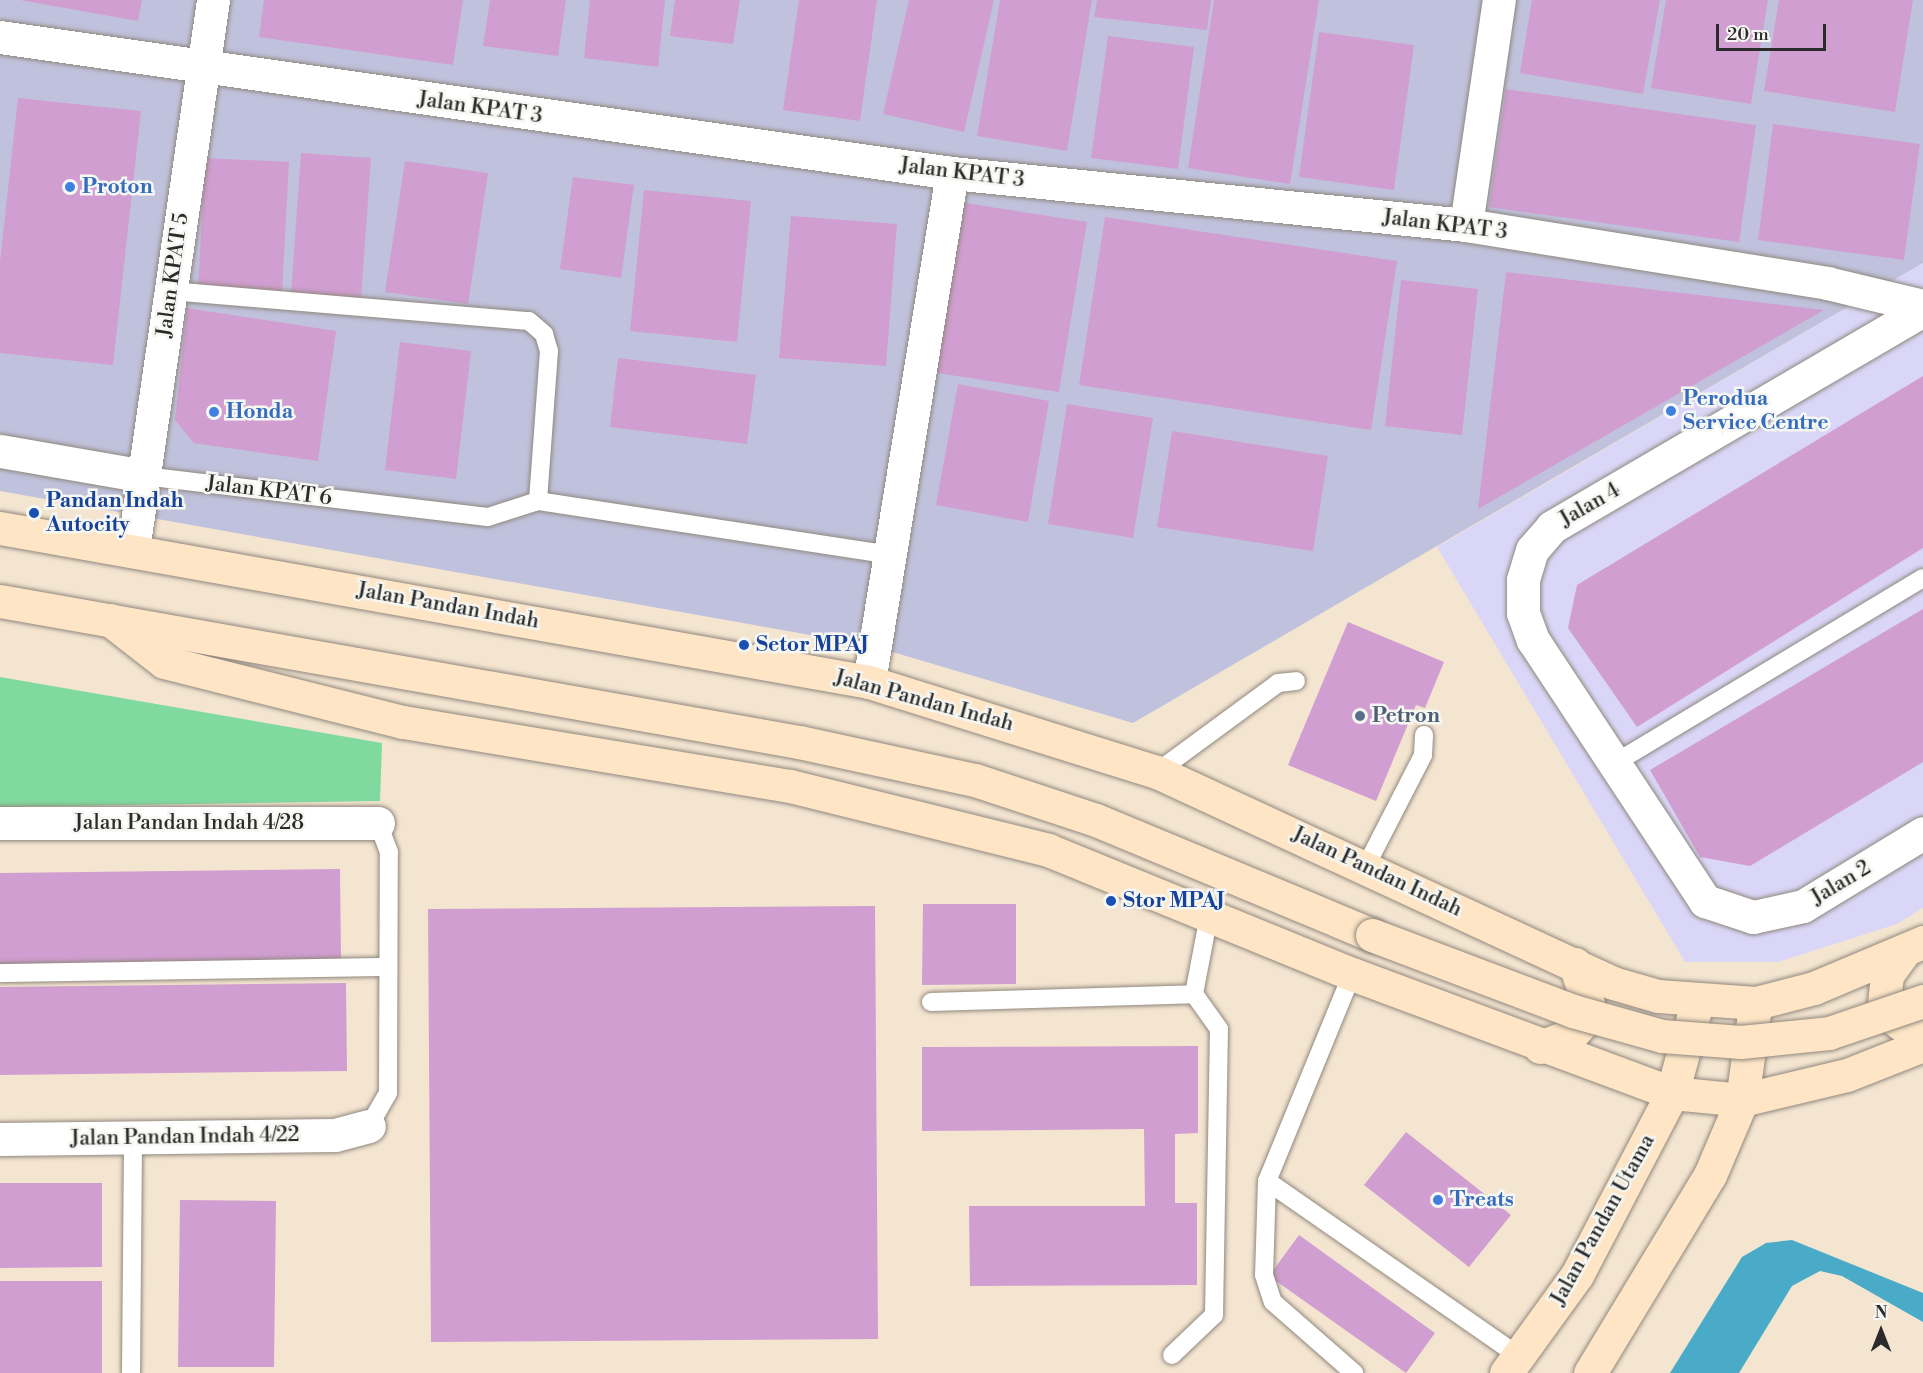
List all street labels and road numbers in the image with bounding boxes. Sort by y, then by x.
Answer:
street label: Jalan KPAT 3 [416,87,544,129]
street label: Jalan KPAT 3 [898,153,1026,193]
street label: Jalan KPAT 3 [1381,205,1509,245]
street label: Jalan KPAT 5 [152,211,194,339]
street label: Jalan KPAT 6 [205,471,333,511]
street label: Jalan 4 [1555,478,1625,532]
street label: Jalan Pandan Indah [355,578,541,634]
street label: Jalan Pandan Indah [832,665,1016,737]
street label: Jalan Pandan Indah 4/28 [74,810,304,836]
street label: Jalan Pandan Indah [1288,822,1466,922]
street label: Jalan 2 [1807,855,1875,911]
street label: Jalan Pandan Indah 4/22 [70,1122,300,1152]
street label: Jalan Pandan Utama [1546,1130,1660,1310]

